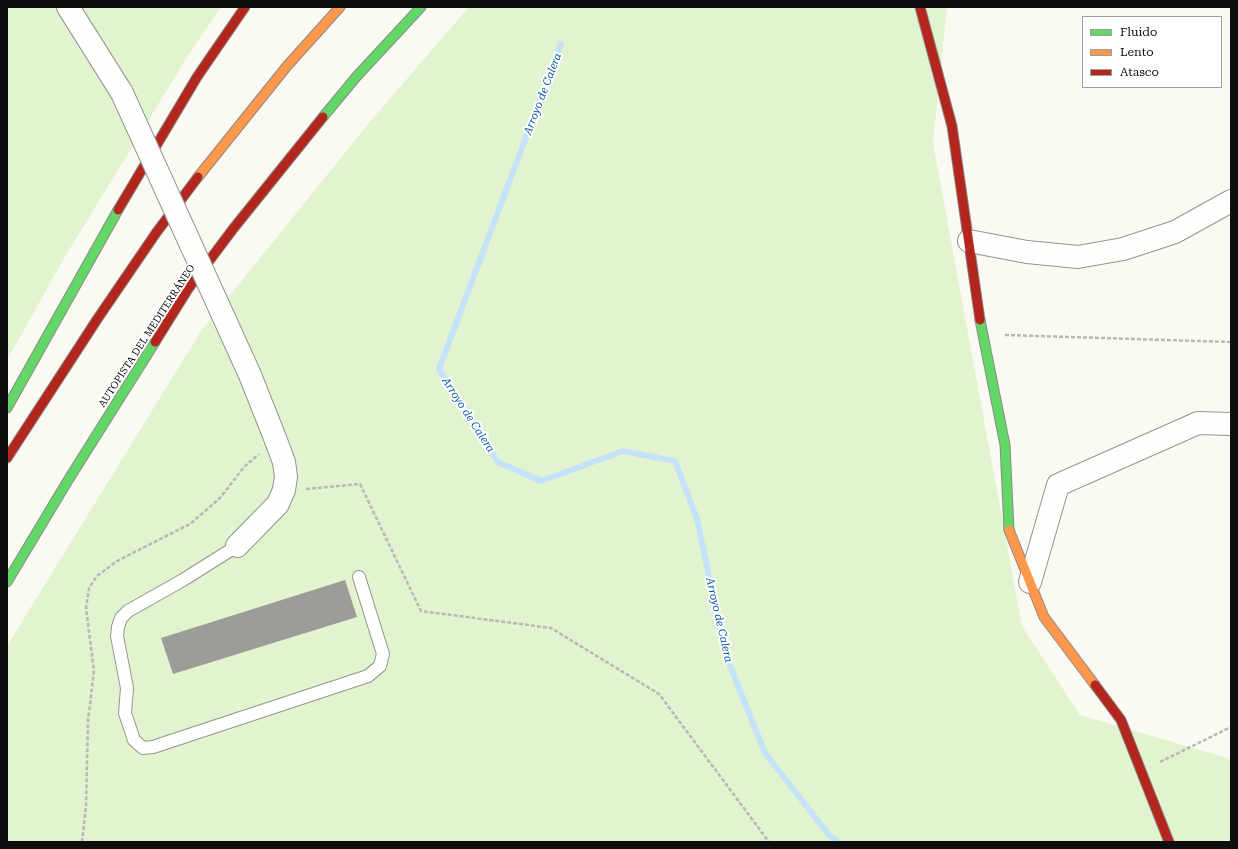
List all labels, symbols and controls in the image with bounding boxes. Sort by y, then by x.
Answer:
legend [1082,16,1222,88]
text: Fluido [1120,25,1157,39]
text: Lento [1120,45,1154,59]
water label: Arroyo de Calera [521,51,565,137]
text: Atasco [1120,65,1159,79]
street label: AUTOPISTA DEL MEDITERRÁNEO [96,262,198,410]
water label: Arroyo de Calera [439,375,497,455]
water label: Arroyo de Calera [703,576,735,664]

